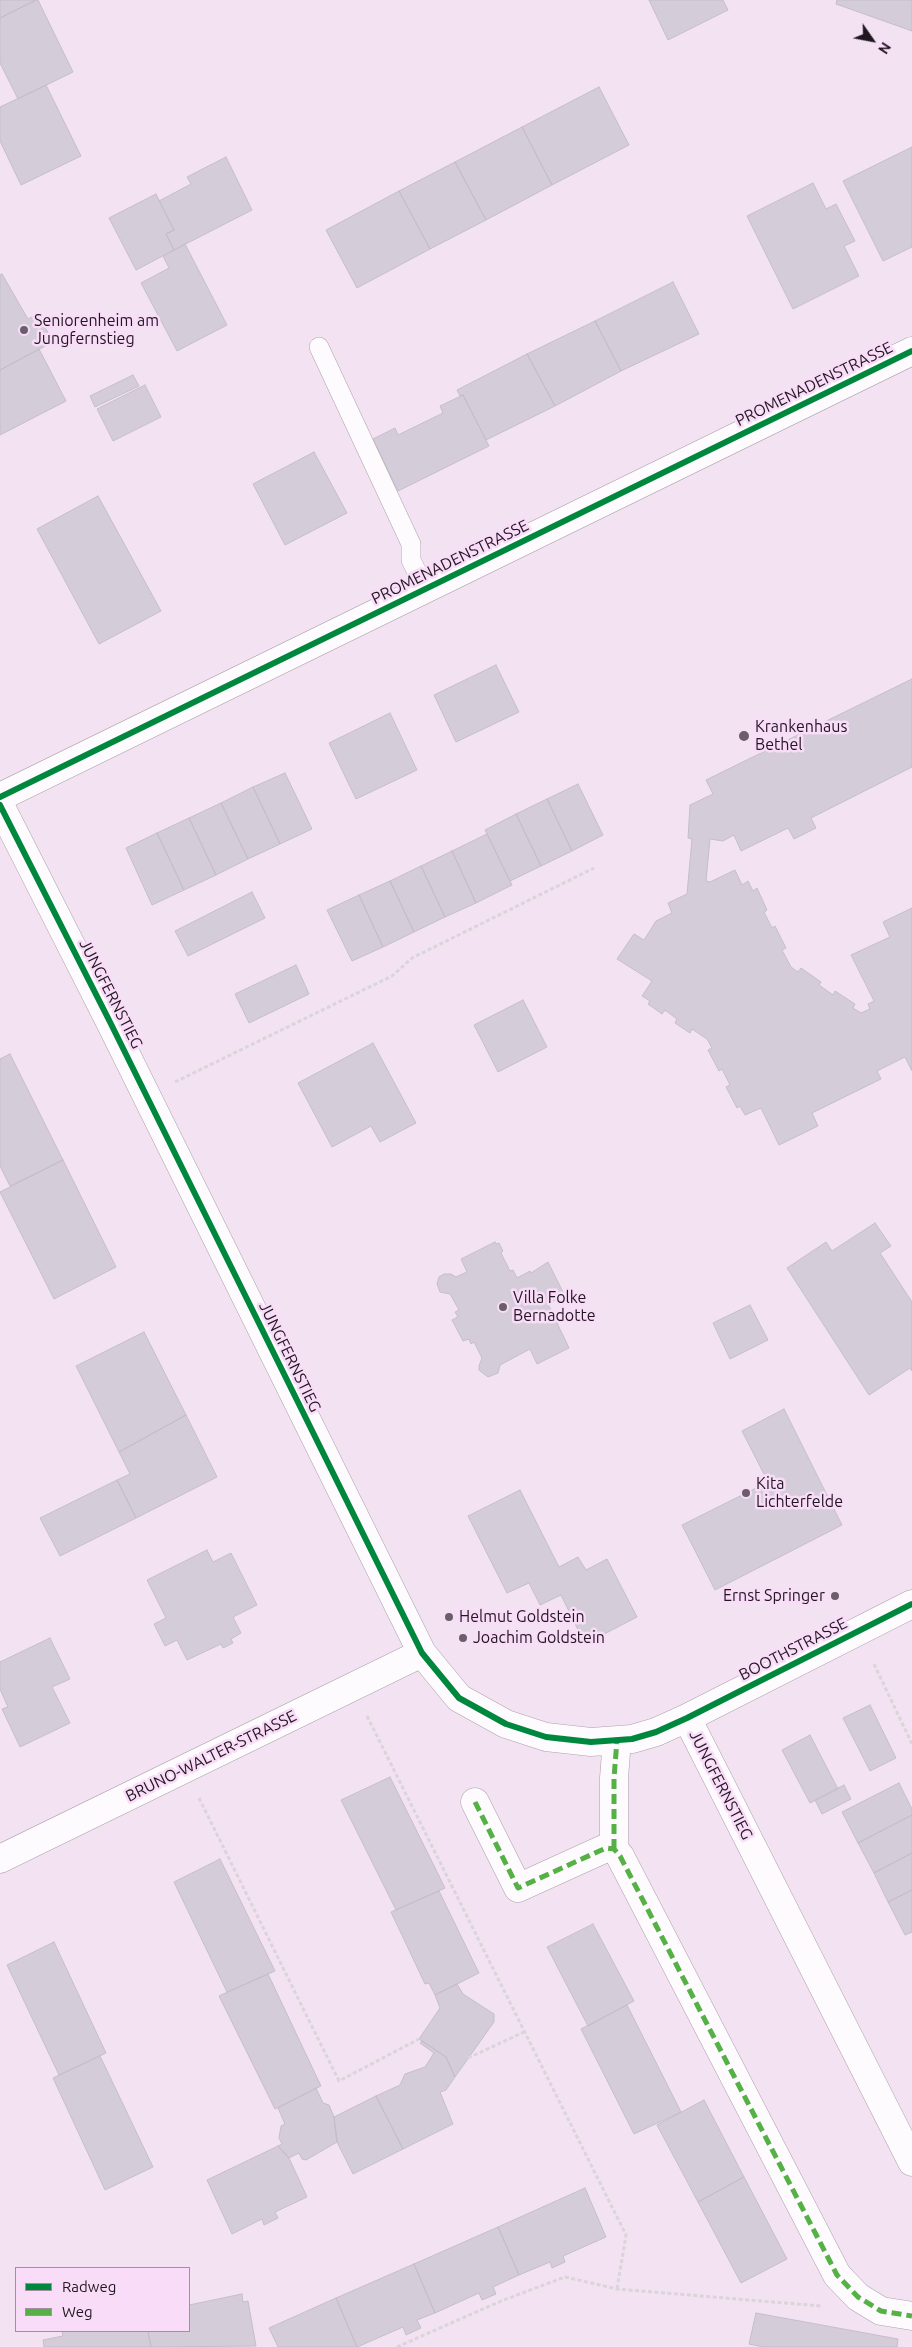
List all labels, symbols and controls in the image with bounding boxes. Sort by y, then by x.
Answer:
north arrow [847,15,897,65]
text: N [875,39,894,57]
place label: Seniorenheim am Jungfernstieg [34,311,159,349]
marker: Seniorenheim am Jungfernstieg [18,324,30,336]
street label: PROMENADENSTRASSE [732,338,896,430]
street label: PROMENADENSTRASSE [368,516,532,608]
place label: Krankenhaus Bethel [755,717,847,755]
marker: Krankenhaus Bethel [737,729,751,743]
street label: JUNGFERNSTIEG [75,936,147,1052]
place label: Villa Folke Bernadotte [513,1288,596,1326]
street label: JUNGFERNSTIEG [255,1299,325,1415]
marker: Villa Folke Bernadotte [497,1301,509,1313]
place label: Kita Lichterfelde [756,1474,843,1512]
marker: Kita Lichterfelde [740,1487,752,1499]
place label: Ernst Springer [723,1586,825,1606]
marker: Ernst Springer [829,1590,841,1602]
place label: Helmut Goldstein [459,1607,585,1627]
marker: Helmut Goldstein [443,1611,455,1623]
street label: BOOTHSTRASSE [736,1613,850,1685]
place label: Joachim Goldstein [473,1628,605,1648]
marker: Joachim Goldstein [457,1632,469,1644]
street label: BRUNO-WALTER-STRASSE [122,1706,300,1806]
street label: JUNGFERNSTIEG [685,1727,757,1843]
legend [15,2267,190,2332]
text: Radweg [62,2278,116,2295]
text: Weg [62,2303,93,2320]

